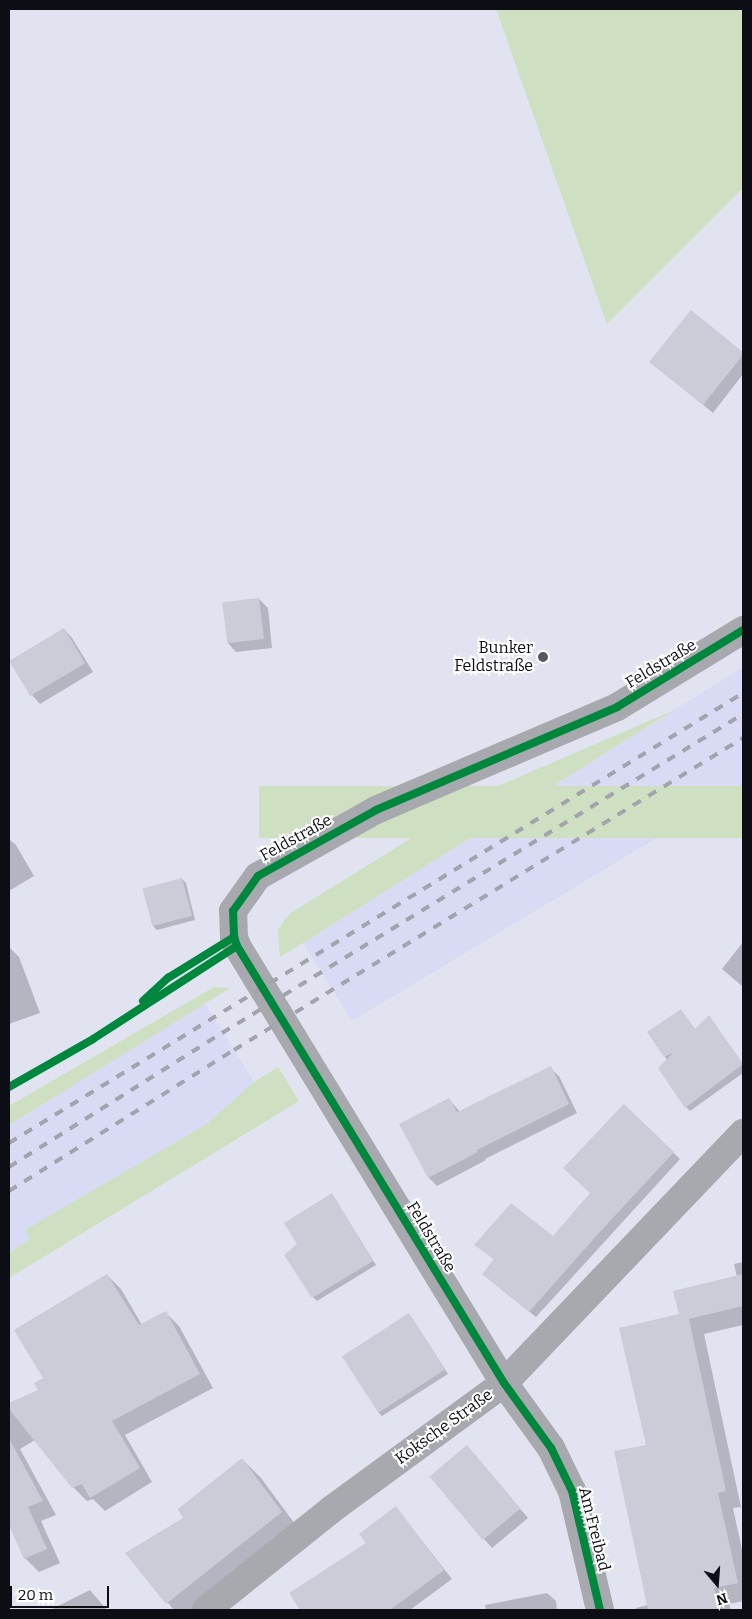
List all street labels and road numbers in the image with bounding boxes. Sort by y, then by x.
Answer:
street label: Feldstraße [622,635,700,693]
street label: Feldstraße [257,810,335,866]
street label: Feldstraße [402,1198,460,1276]
street label: Koksche Straße [392,1385,496,1469]
street label: Am Freibad [574,1485,614,1573]

